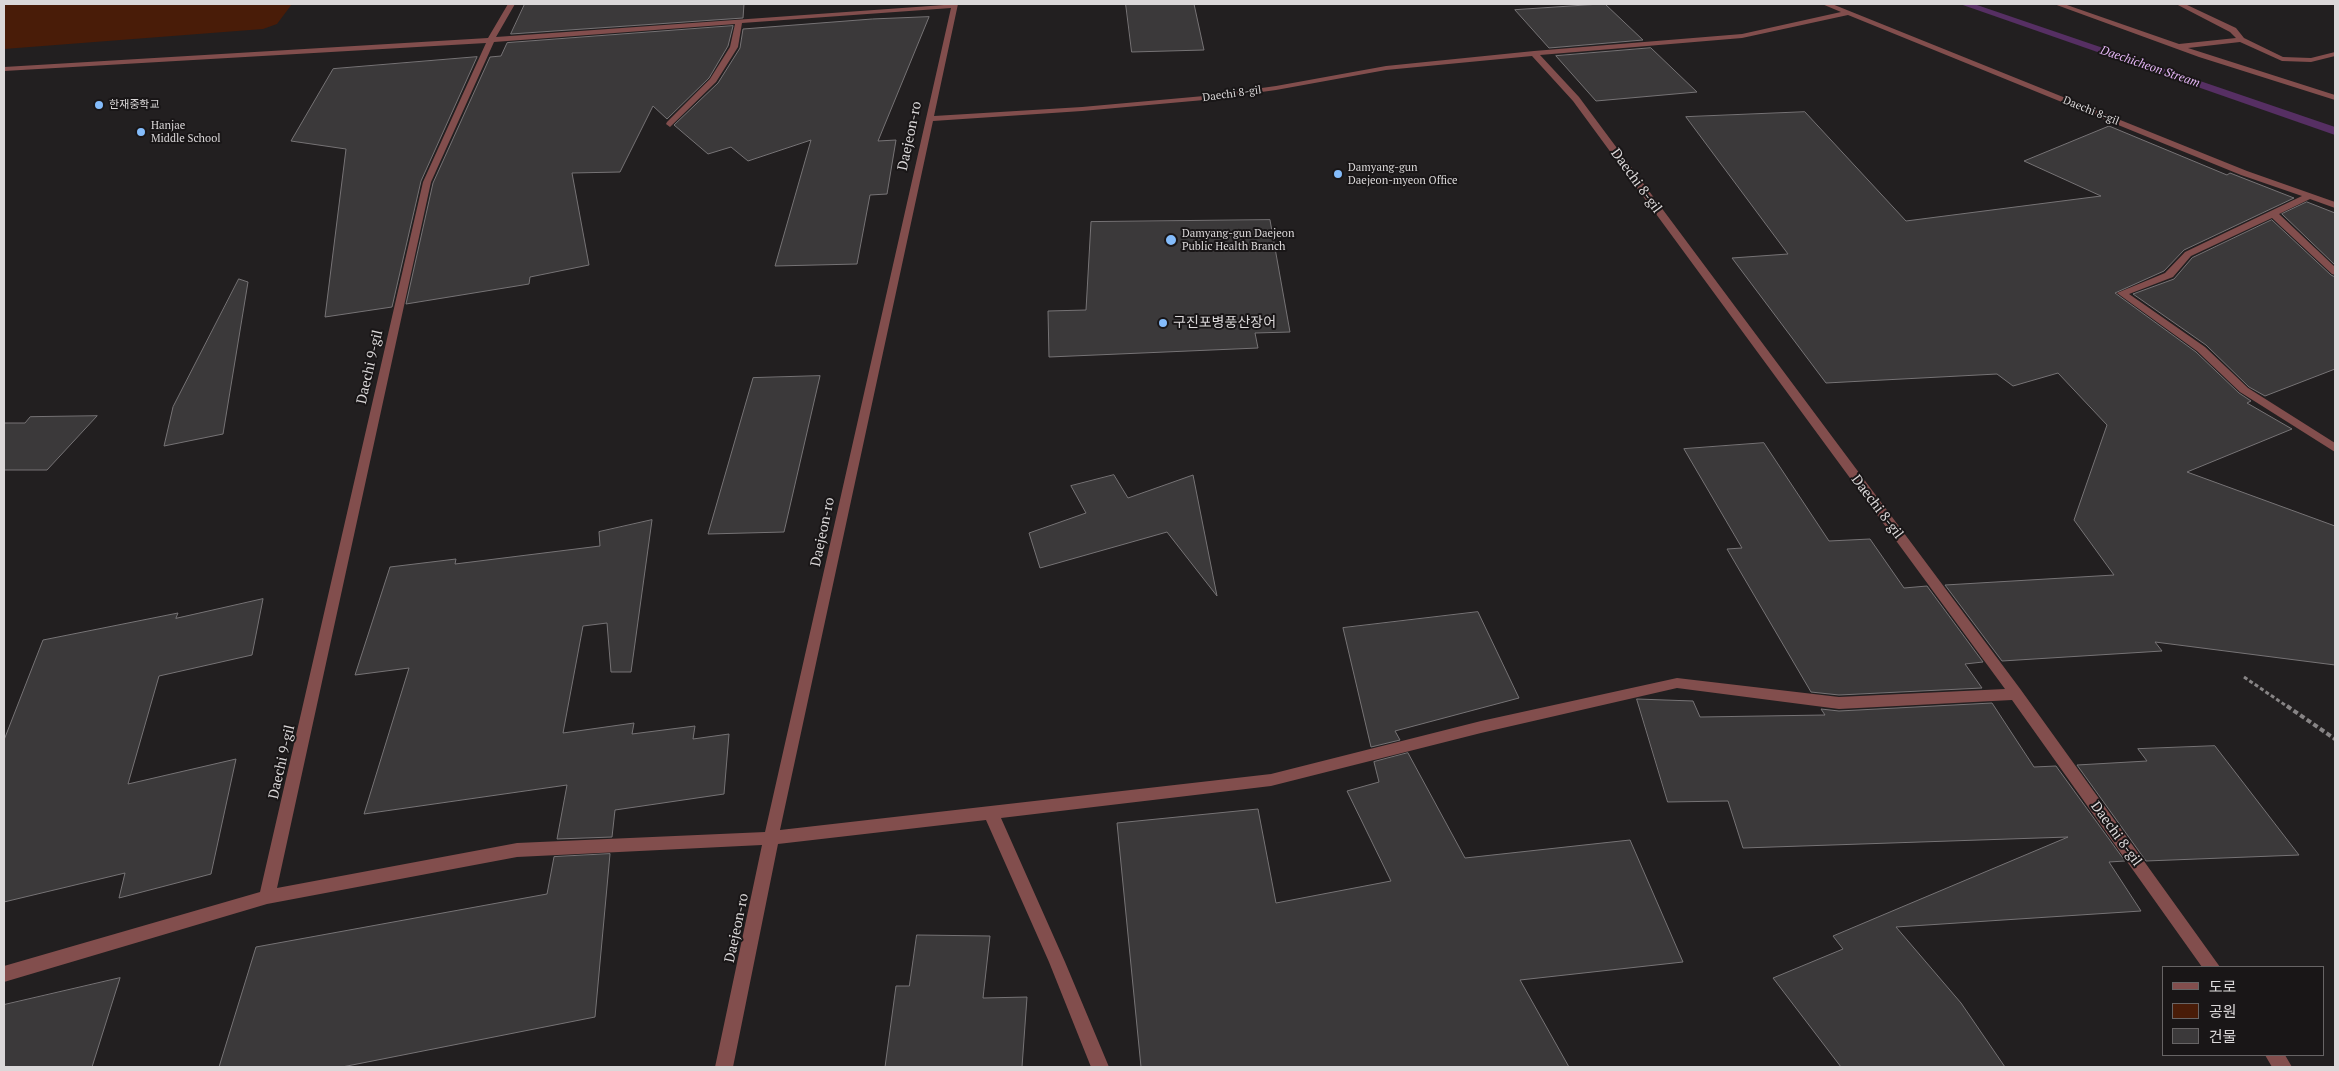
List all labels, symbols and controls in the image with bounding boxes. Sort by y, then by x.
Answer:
water label: Daechicheon Stream [2098,43,2202,91]
street label: Daechi 8-gil [1202,83,1262,105]
street label: Daechi 8-gil [2061,94,2121,128]
place label: 한재중학교 [109,98,160,112]
marker: 한재중학교 [93,99,105,111]
street label: Daejeon-ro [894,100,926,172]
place label: Hanjae Middle School [151,119,221,145]
marker: Hanjae Middle School [135,126,147,138]
street label: Daechi 8-gil [1607,145,1665,217]
place label: Damyang-gun Daejeon-myeon Office [1348,161,1458,187]
marker: Damyang-gun Daejeon-myeon Office [1332,168,1344,180]
place label: Damyang-gun Daejeon Public Health Branch [1182,227,1294,253]
marker: Damyang-gun Daejeon Public Health Branch [1164,233,1178,247]
place label: 구진포병풍산장어 [1173,315,1276,331]
marker: 구진포병풍산장어 [1157,317,1169,329]
street label: Daechi 9-gil [353,328,387,406]
street label: Daechi 8-gil [1848,472,1906,542]
street label: Daejeon-ro [807,496,839,568]
street label: Daechi 9-gil [265,723,299,801]
street label: Daechi 8-gil [2087,798,2145,870]
street label: Daejeon-ro [721,892,753,964]
legend [2162,966,2324,1056]
text: 도로 [2209,976,2237,996]
text: 공원 [2209,1001,2237,1021]
text: 건물 [2209,1026,2237,1046]

